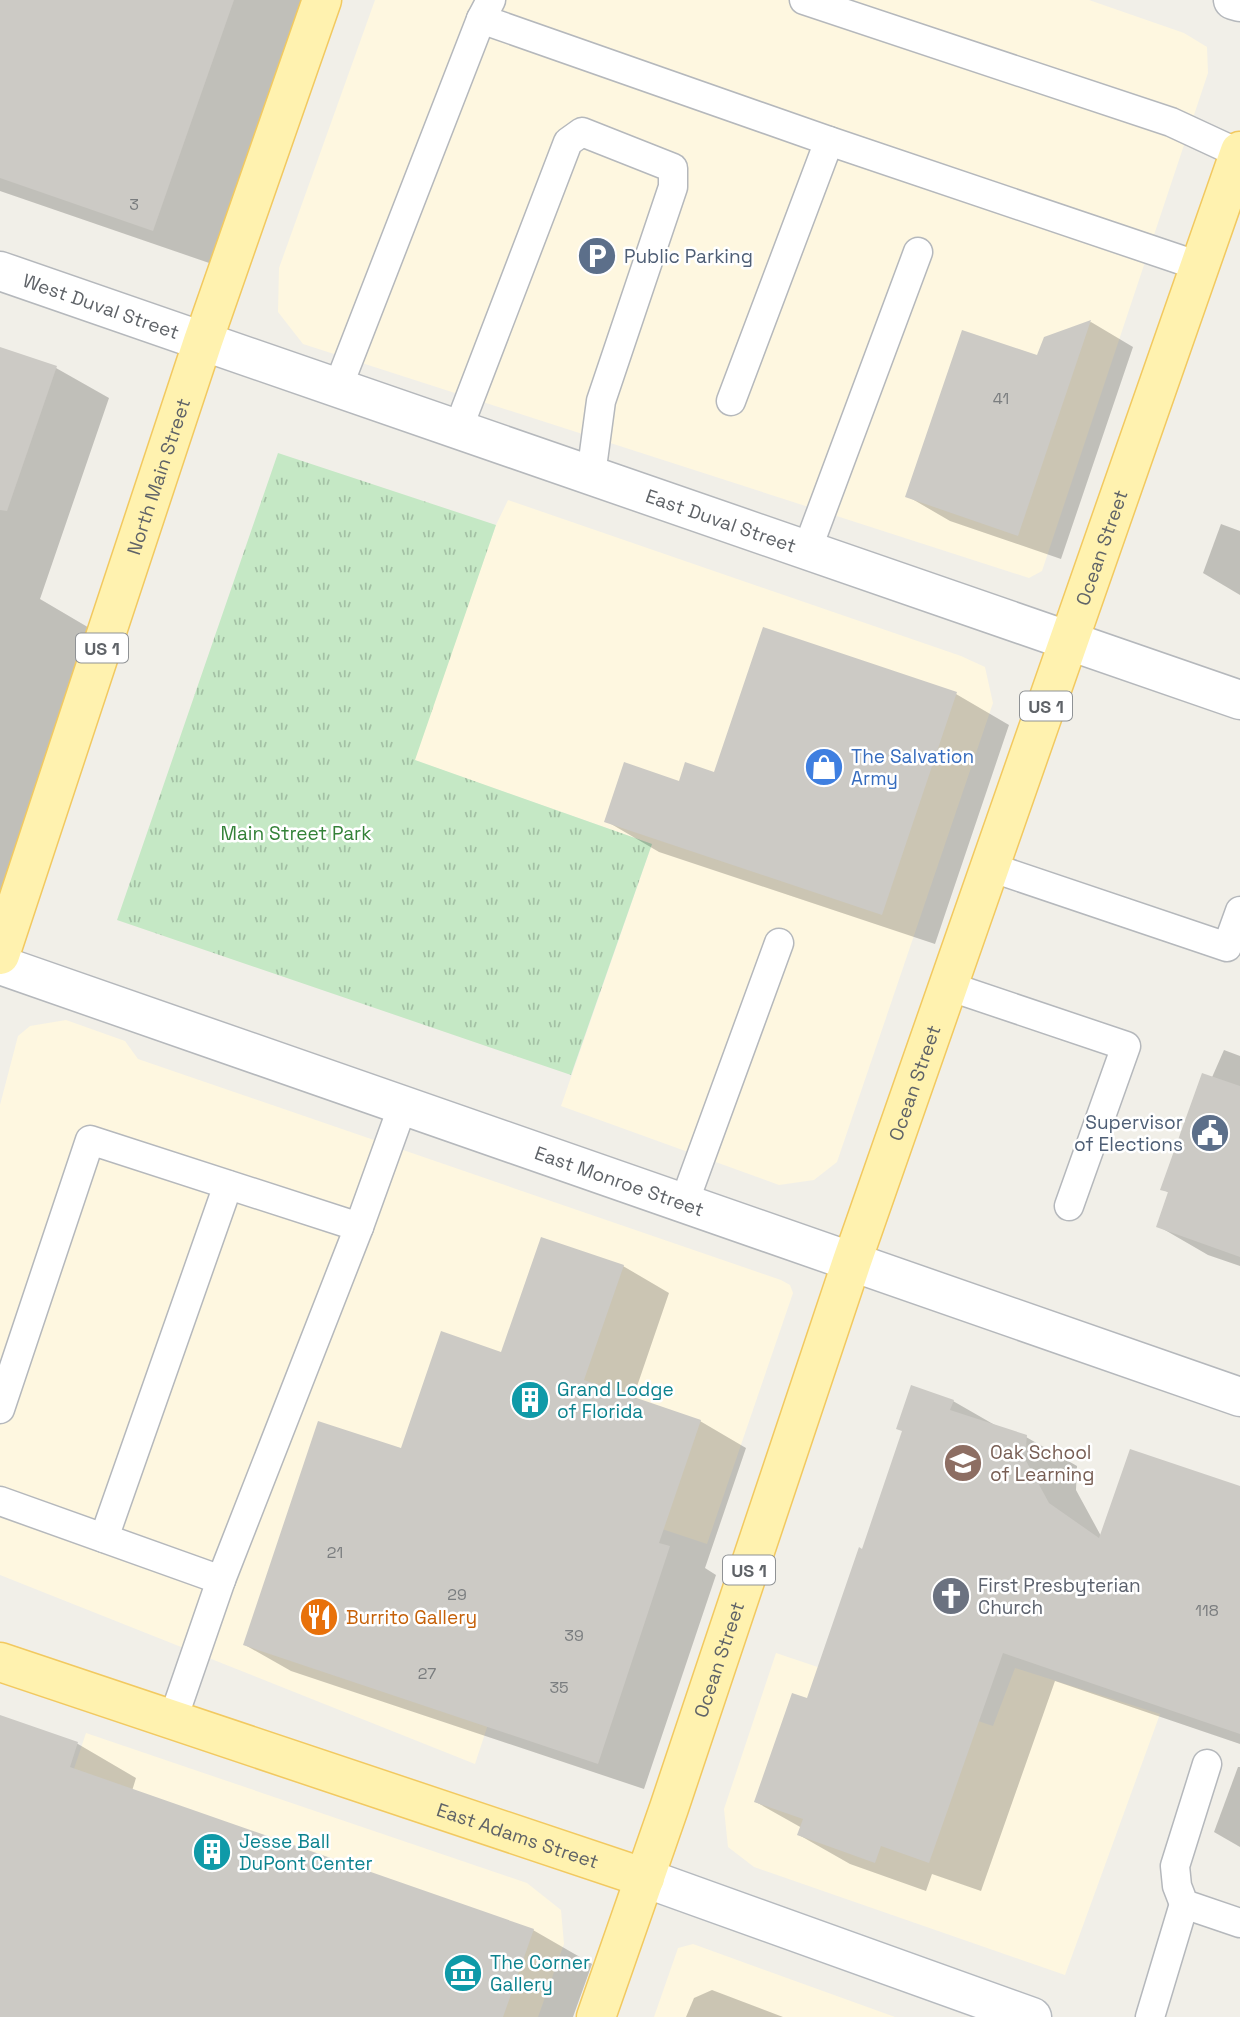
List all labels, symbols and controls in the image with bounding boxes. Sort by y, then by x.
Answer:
house number: 3 [129,194,139,215]
parking icon: Public Parking [576,235,618,277]
place label: Public Parking [624,244,753,269]
street label: West Duval Street [20,267,183,345]
house number: 41 [993,388,1009,409]
street label: North Main Street [121,395,196,558]
street label: East Duval Street [642,483,800,558]
street label: Ocean Street [1070,486,1133,609]
road number: US 1 [76,634,128,662]
road number: US 1 [1020,692,1072,720]
place label: The Salvation Army [851,744,974,791]
shop icon: The Salvation Army [803,746,845,788]
park label: Main Street Park [221,821,372,846]
street label: Ocean Street [883,1022,946,1144]
place label: Supervisor of Elections [1074,1110,1183,1157]
public building icon: Supervisor of Elections [1189,1112,1231,1154]
street label: East Monroe Street [531,1140,707,1222]
place label: Grand Lodge of Florida [557,1377,674,1424]
building icon: Grand Lodge of Florida [509,1379,551,1421]
place label: Oak School of Learning [990,1440,1094,1487]
school or university icon: Oak School of Learning [942,1442,984,1484]
house number: 21 [327,1542,343,1563]
road number: US 1 [723,1555,775,1584]
place label: First Presbyterian Church [978,1573,1141,1620]
church icon: First Presbyterian Church [930,1575,972,1617]
house number: 29 [447,1584,467,1605]
restaurant icon: Burrito Gallery [298,1596,340,1638]
street label: Ocean Street [688,1598,750,1721]
house number: 118 [1195,1600,1219,1621]
place label: Burrito Gallery [346,1605,477,1630]
house number: 39 [564,1625,584,1646]
house number: 27 [418,1663,436,1684]
house number: 35 [549,1677,569,1698]
street label: East Adams Street [434,1797,602,1874]
place label: Jesse Ball DuPont Center [239,1829,373,1876]
building icon: Jesse Ball DuPont Center [191,1831,233,1873]
place label: The Corner Gallery [490,1950,590,1997]
museum icon: The Corner Gallery [442,1952,484,1994]

